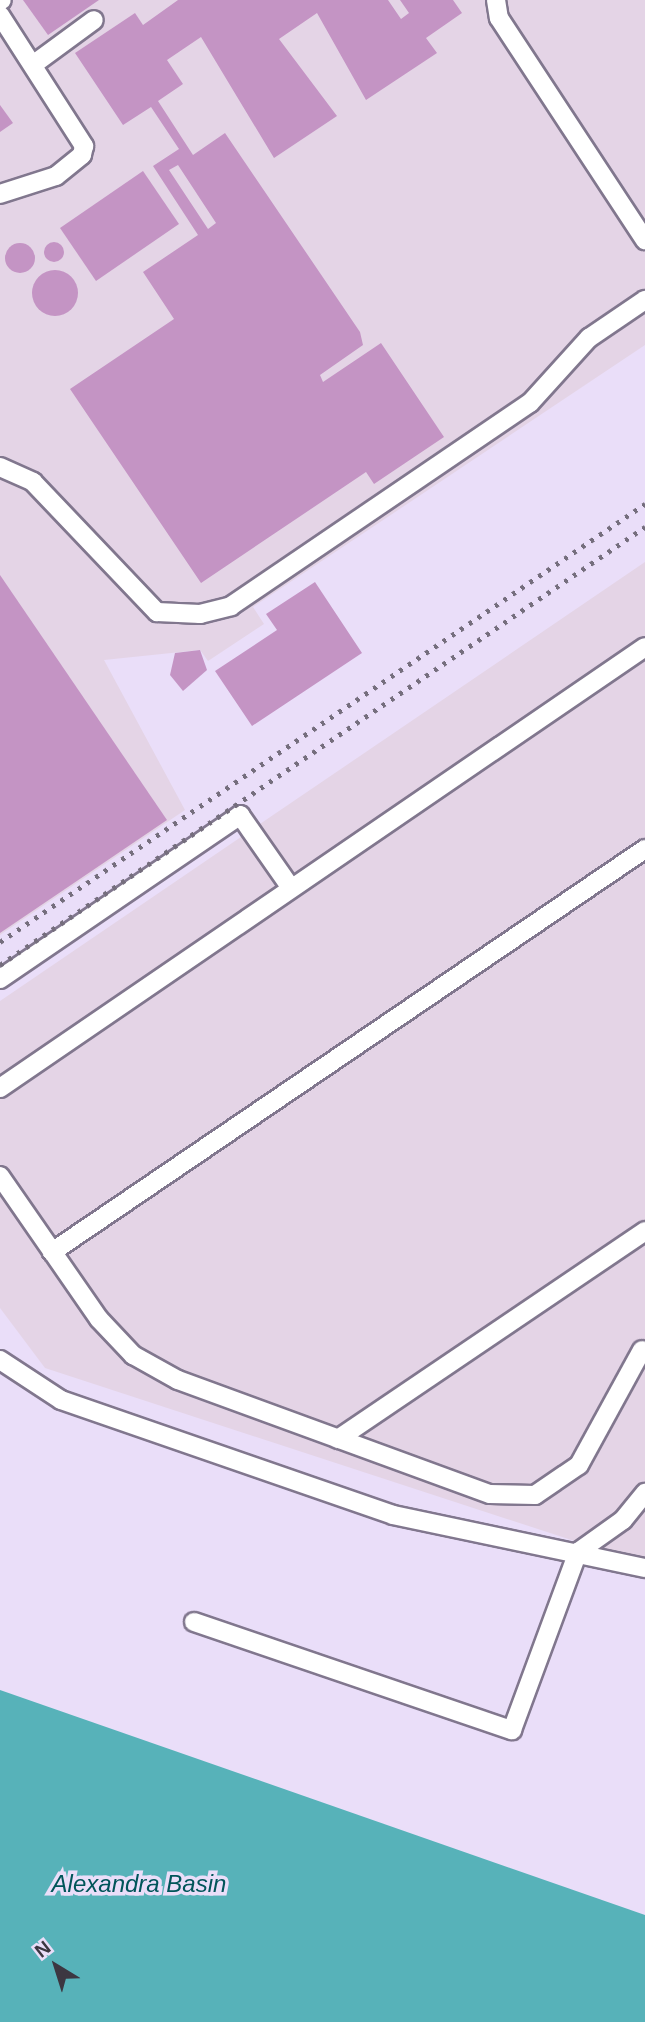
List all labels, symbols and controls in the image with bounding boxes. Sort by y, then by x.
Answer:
water label: Alexandra Basin [52,1870,226,1898]
north arrow [21,1931,91,2001]
text: N [31,1937,55,1962]

